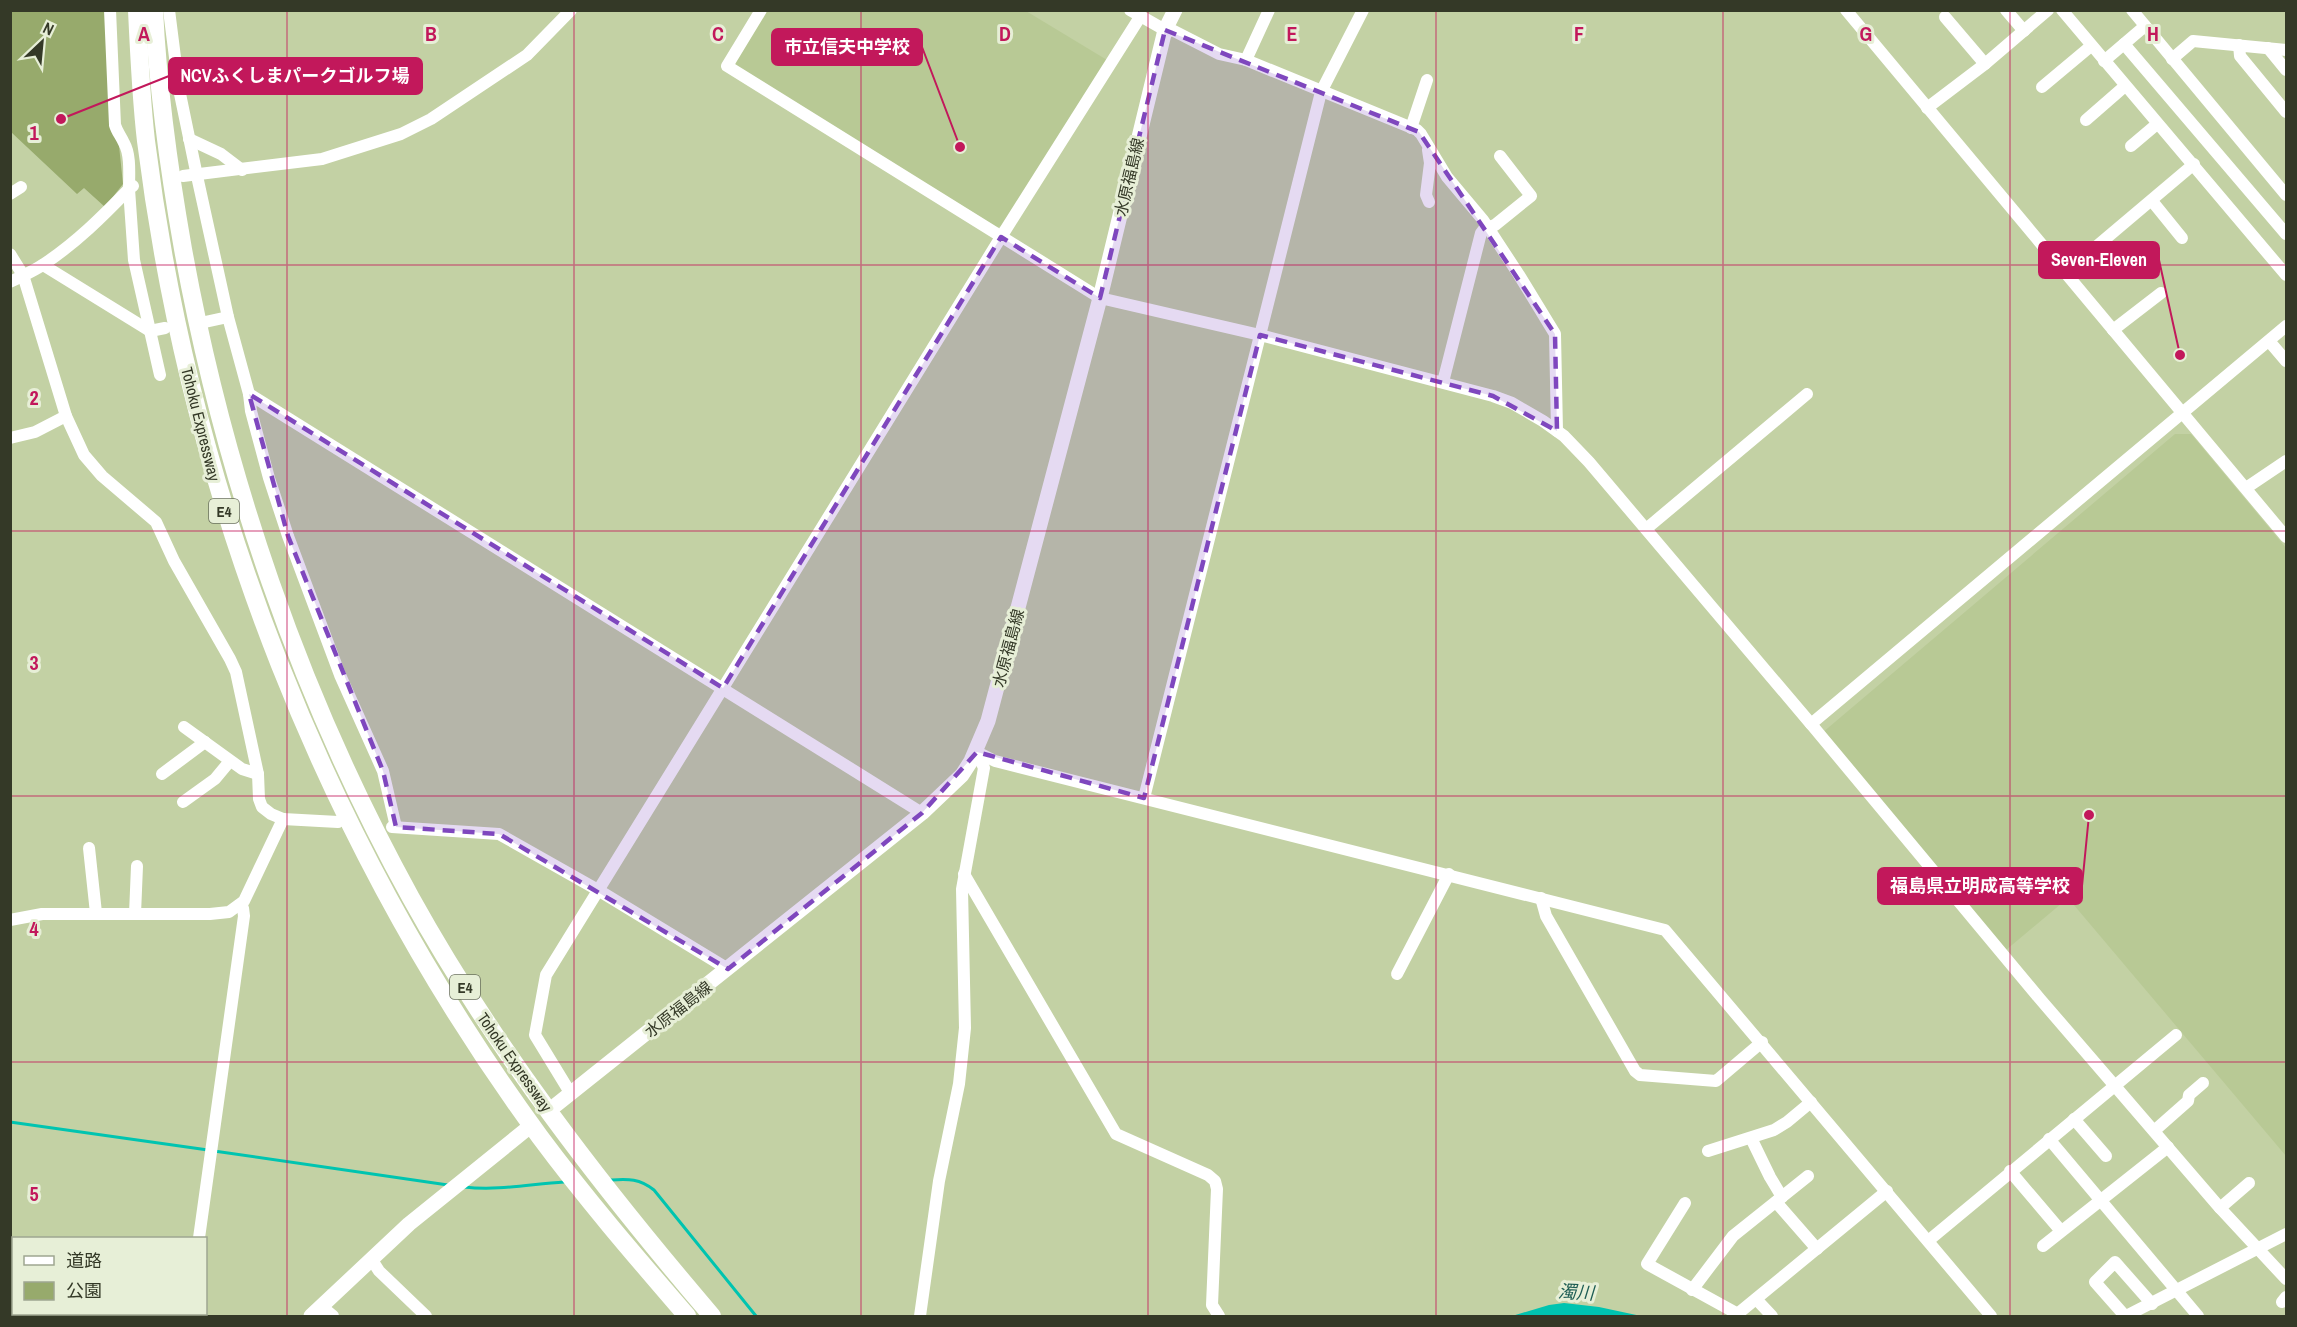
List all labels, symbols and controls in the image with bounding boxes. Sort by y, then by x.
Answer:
north arrow [12,12,72,72]
text: N [39,17,58,40]
text: A [138,20,150,47]
text: B [425,20,437,47]
text: C [712,20,724,47]
text: D [999,20,1011,47]
text: E [1287,20,1298,47]
text: F [1574,20,1584,47]
text: G [1860,20,1872,47]
text: H [2147,20,2159,47]
callout: 市立信夫中学校 [772,29,922,65]
text: 市立信夫中学校 [784,34,910,59]
callout: NCVふくしまパークゴルフ場 [169,58,422,94]
text: NCVふくしまパークゴルフ場 [180,63,410,88]
text: 1 [29,119,39,146]
street label: 水原福島線 [1109,136,1149,218]
callout: Seven-Eleven [2039,242,2159,278]
text: Seven-Eleven [2051,247,2147,272]
street label: Tohoku Expressway [176,365,226,484]
text: 2 [29,384,39,411]
road number: E4 [209,499,239,523]
street label: 水原福島線 [987,607,1029,689]
text: 3 [29,649,39,676]
callout: 福島県立明成高等学校 [1878,868,2082,904]
text: 福島県立明成高等学校 [1890,873,2070,898]
text: 4 [29,915,39,942]
road number: E4 [450,975,480,999]
street label: 水原福島線 [640,976,716,1042]
street label: Tohoku Expressway [473,1008,558,1116]
text: 5 [29,1180,39,1207]
legend [12,1237,207,1315]
text: 道路 [66,1248,102,1273]
text: 公園 [66,1278,102,1303]
water label: 濁川 [1557,1279,1597,1306]

